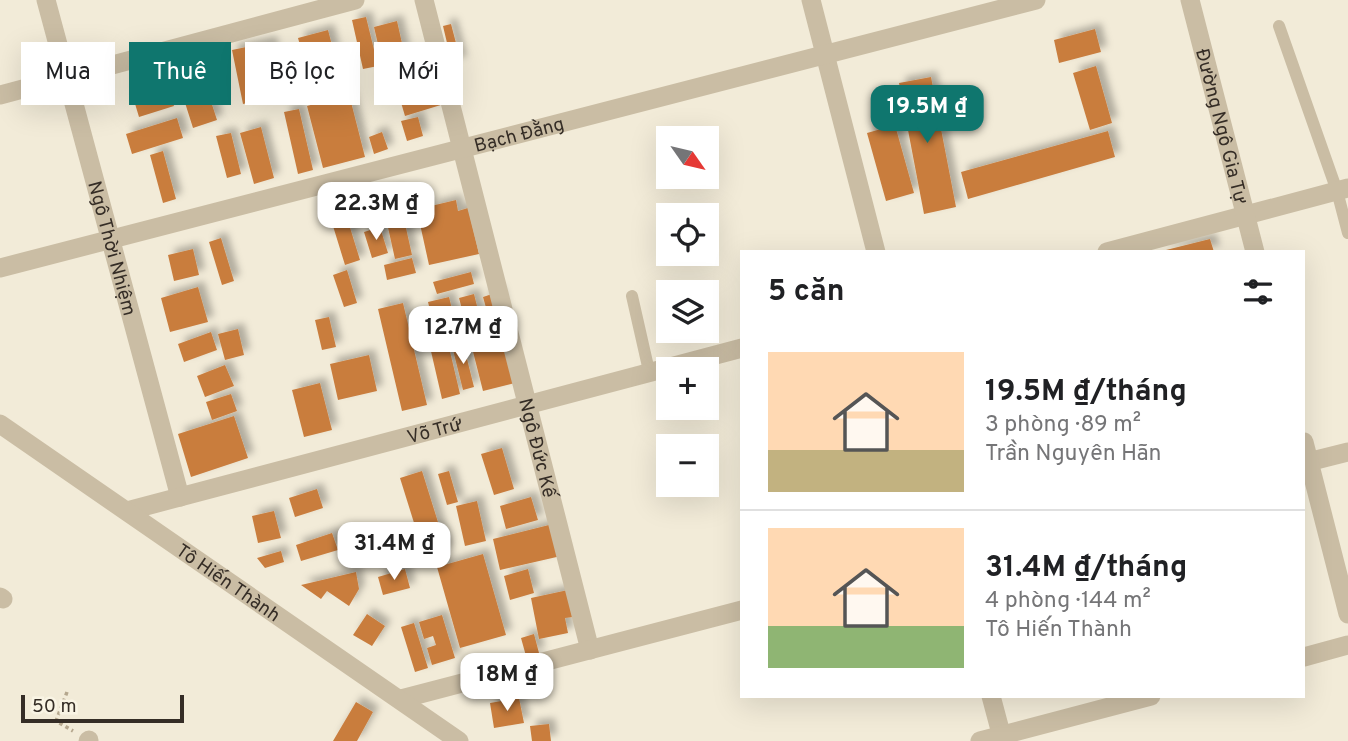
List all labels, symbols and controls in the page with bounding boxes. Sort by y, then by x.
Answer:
chip: Mua [21,42,115,105]
chip: Thuê [129,42,231,105]
chip: Bộ lọc [245,42,360,105]
chip: Mới [374,42,463,105]
street label: Đường Ngô Gia Tự [1189,46,1252,207]
pin: 19.5M ₫ [862,86,992,145]
text: 19.5M ₫ [887,93,967,122]
street label: Bạch Đằng [472,113,567,159]
north arrow [656,126,719,189]
map controls [656,126,719,497]
street label: Ngô Thời Nhiệm [81,179,141,319]
pin: 22.3M ₫ [311,182,441,242]
text: 22.3M ₫ [333,190,419,219]
button: locate [656,203,719,266]
icon: filters [1239,273,1277,311]
text: 5 căn [768,274,844,311]
button: layers [656,280,719,343]
pin: 12.7M ₫ [398,306,528,366]
text: 12.7M ₫ [425,314,501,343]
button: + [656,357,719,420]
text: 19.5M ₫/tháng [985,374,1187,411]
icon: home [824,380,908,464]
street label: Ngô Đức Kế [512,396,561,503]
text: 3 phòng · 89 m² [985,411,1141,440]
street label: Võ Trứ [405,413,465,450]
button: − [656,434,719,497]
text: Trần Nguyên Hãn [985,440,1162,469]
pin: 31.4M ₫ [329,522,459,582]
text: 31.4M ₫ [353,530,435,559]
street label: Tô Hiến Thành [171,539,284,628]
text: 31.4M ₫/tháng [985,550,1187,587]
icon: home [824,556,908,640]
text: 4 phòng · 144 m² [985,587,1151,616]
text: Tô Hiến Thành [985,616,1132,645]
pin: 18M ₫ [458,654,556,713]
text: 18M ₫ [476,661,538,690]
scale bar [21,692,184,724]
text: 50 m [32,695,77,719]

